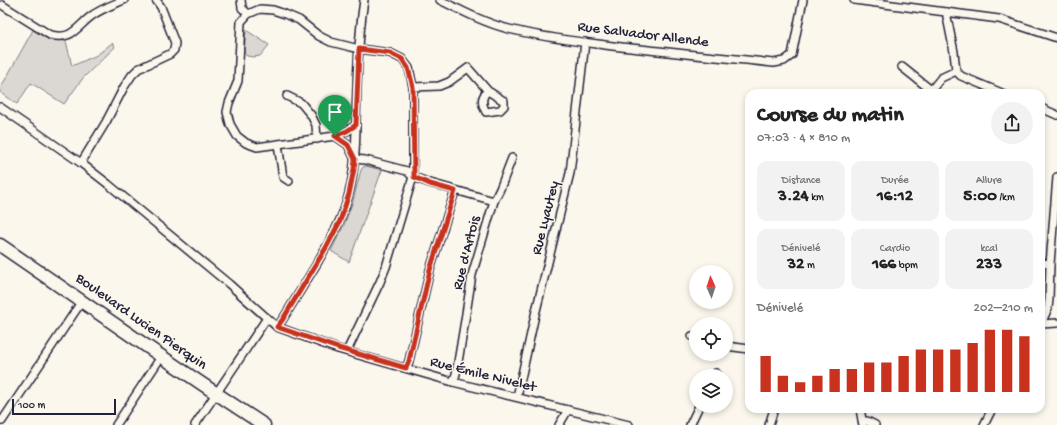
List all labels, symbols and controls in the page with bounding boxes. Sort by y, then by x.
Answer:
street label: Rue Salvador Allende [576,18,710,52]
pin [318,95,352,136]
icon: arrive [324,101,346,123]
button: share [991,102,1033,144]
text: Course du matin [757,103,904,129]
text: 07:03 · 4 × 810 m [757,131,850,146]
text: Distance [782,175,820,187]
text: Durée [881,175,909,187]
text: Allure [976,175,1002,187]
street label: Rue Lyautey [528,179,564,257]
text: 3.24 [778,187,809,207]
text: 16:12 [877,187,913,207]
text: 5:00 [963,187,997,207]
text: km [809,192,824,204]
text: /km [997,192,1015,204]
street label: Rue d'Artois [449,214,485,292]
text: Dénivelé [781,243,821,255]
text: Cardio [880,243,910,255]
text: kcal [980,243,998,255]
text: 32 [787,255,804,275]
text: 166 [872,255,896,275]
text: 233 [976,255,1002,275]
text: m [804,260,815,272]
text: bpm [896,260,918,272]
north arrow [689,265,733,309]
map controls [689,265,733,413]
street label: Boulevard Lucien Pierquin [71,269,210,374]
text: Dénivelé [757,301,803,316]
text: 202–210 m [974,301,1033,316]
button: locate [689,317,733,361]
street label: Rue Émile Nivelet [428,353,540,397]
button: layers [689,369,733,413]
scale bar [12,397,116,416]
text: 100 m [18,400,45,412]

